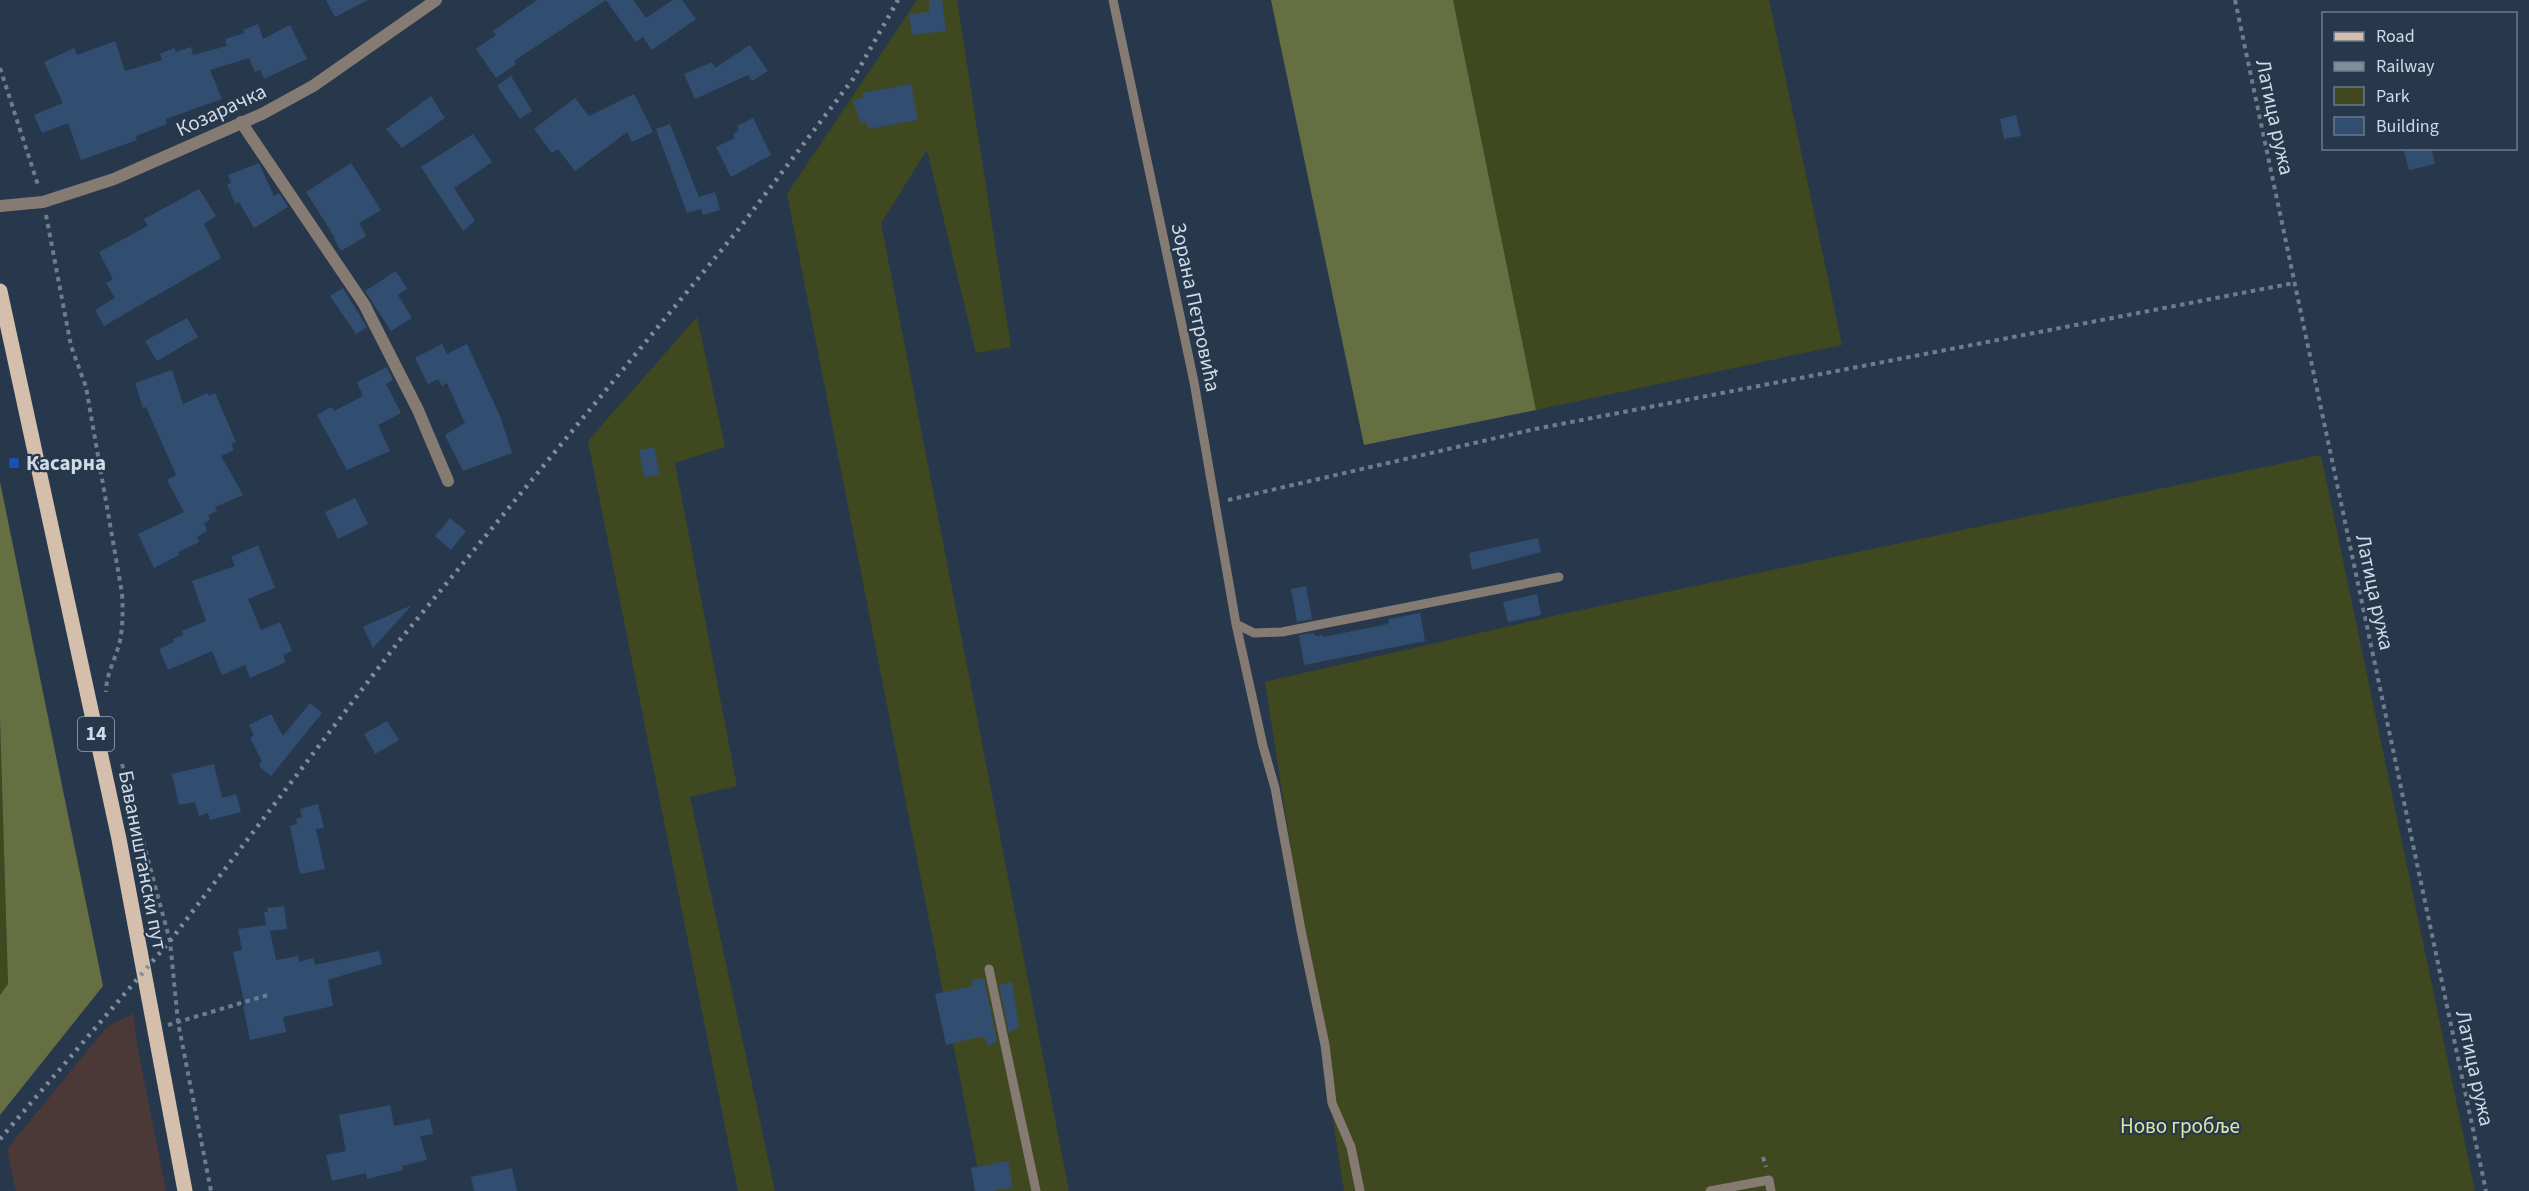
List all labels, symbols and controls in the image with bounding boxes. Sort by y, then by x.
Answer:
legend [2322,12,2517,150]
text: Road [2376,24,2415,49]
text: Railway [2376,54,2435,79]
street label: Латица ружа [2248,56,2302,178]
street label: Козарачка [171,76,271,144]
text: Park [2376,84,2410,109]
text: Building [2376,114,2439,139]
street label: Зорана Петровића [1163,220,1229,394]
place label: Касарна [26,448,106,478]
marker: Касарна [7,456,21,470]
street label: Латица ружа [2348,531,2402,653]
road number: 14 [78,717,114,751]
street label: Баваништански пут [111,768,175,953]
street label: Латица ружа [2448,1007,2502,1129]
park label: Ново гробље [2120,1111,2240,1141]

